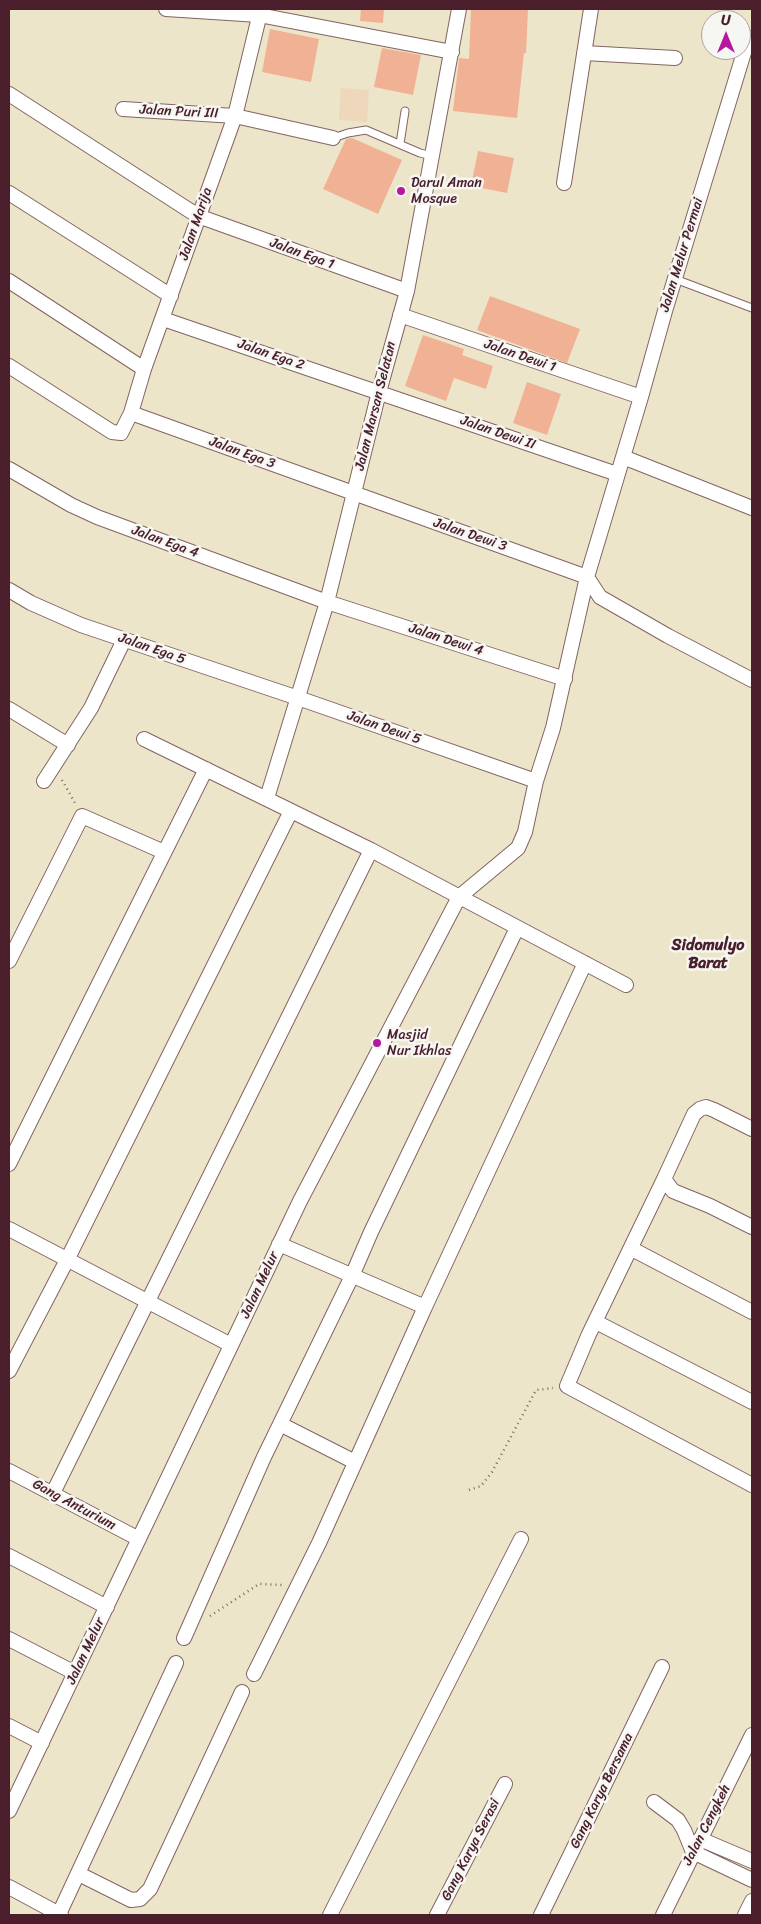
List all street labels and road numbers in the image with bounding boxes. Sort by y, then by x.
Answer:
street label: Jalan Puri III [139,102,219,122]
street label: Jalan Marija [176,186,216,262]
street label: Jalan Melur Permai [657,196,707,314]
street label: Jalan Ega 1 [268,235,336,273]
street label: Jalan Ega 2 [235,336,307,374]
street label: Jalan Dewi 1 [482,336,558,376]
street label: Jalan Marsan Selatan [352,340,400,472]
street label: Jalan Dewi II [458,412,538,454]
street label: Jalan Ega 3 [207,433,277,473]
street label: Jalan Dewi 3 [431,515,509,555]
street label: Jalan Ega 4 [129,522,201,562]
street label: Jalan Dewi 4 [407,620,485,660]
street label: Jalan Ega 5 [116,630,188,668]
street label: Jalan Dewi 5 [345,708,423,748]
street label: Jalan Melur [237,1249,283,1321]
street label: Gang Anturium [29,1476,119,1534]
street label: Jalan Melur [63,1615,109,1687]
street label: Gang Karya Bersama [567,1731,637,1851]
street label: Jalan Cengkeh [679,1782,735,1868]
street label: Gang Karya Serasi [438,1796,504,1904]

